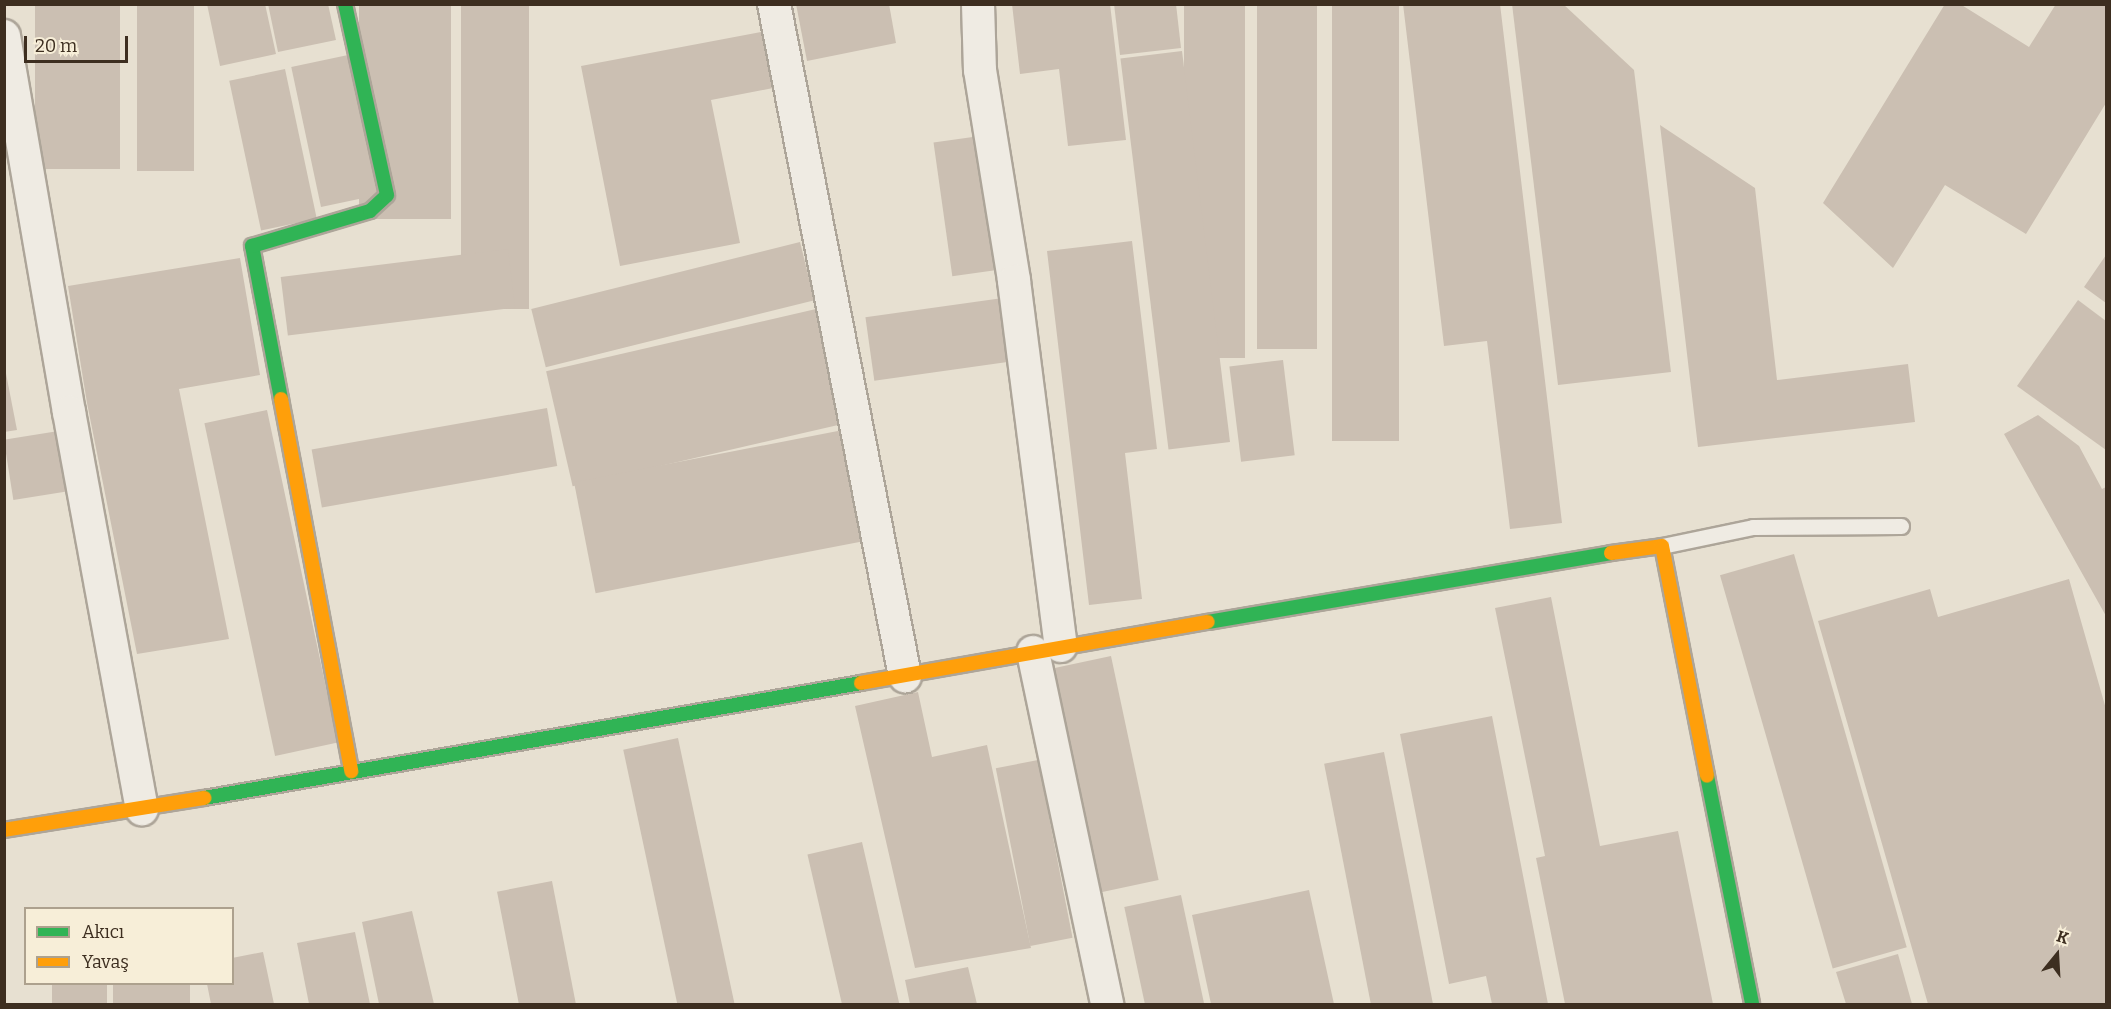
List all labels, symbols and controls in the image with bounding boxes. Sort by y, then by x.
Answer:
scale bar [27,24,130,62]
text: 20 m [35,35,77,57]
legend [24,907,234,985]
text: Akıcı [82,921,124,943]
north arrow [2027,925,2087,985]
text: K [2054,927,2071,948]
text: Yavaş [82,951,129,973]

